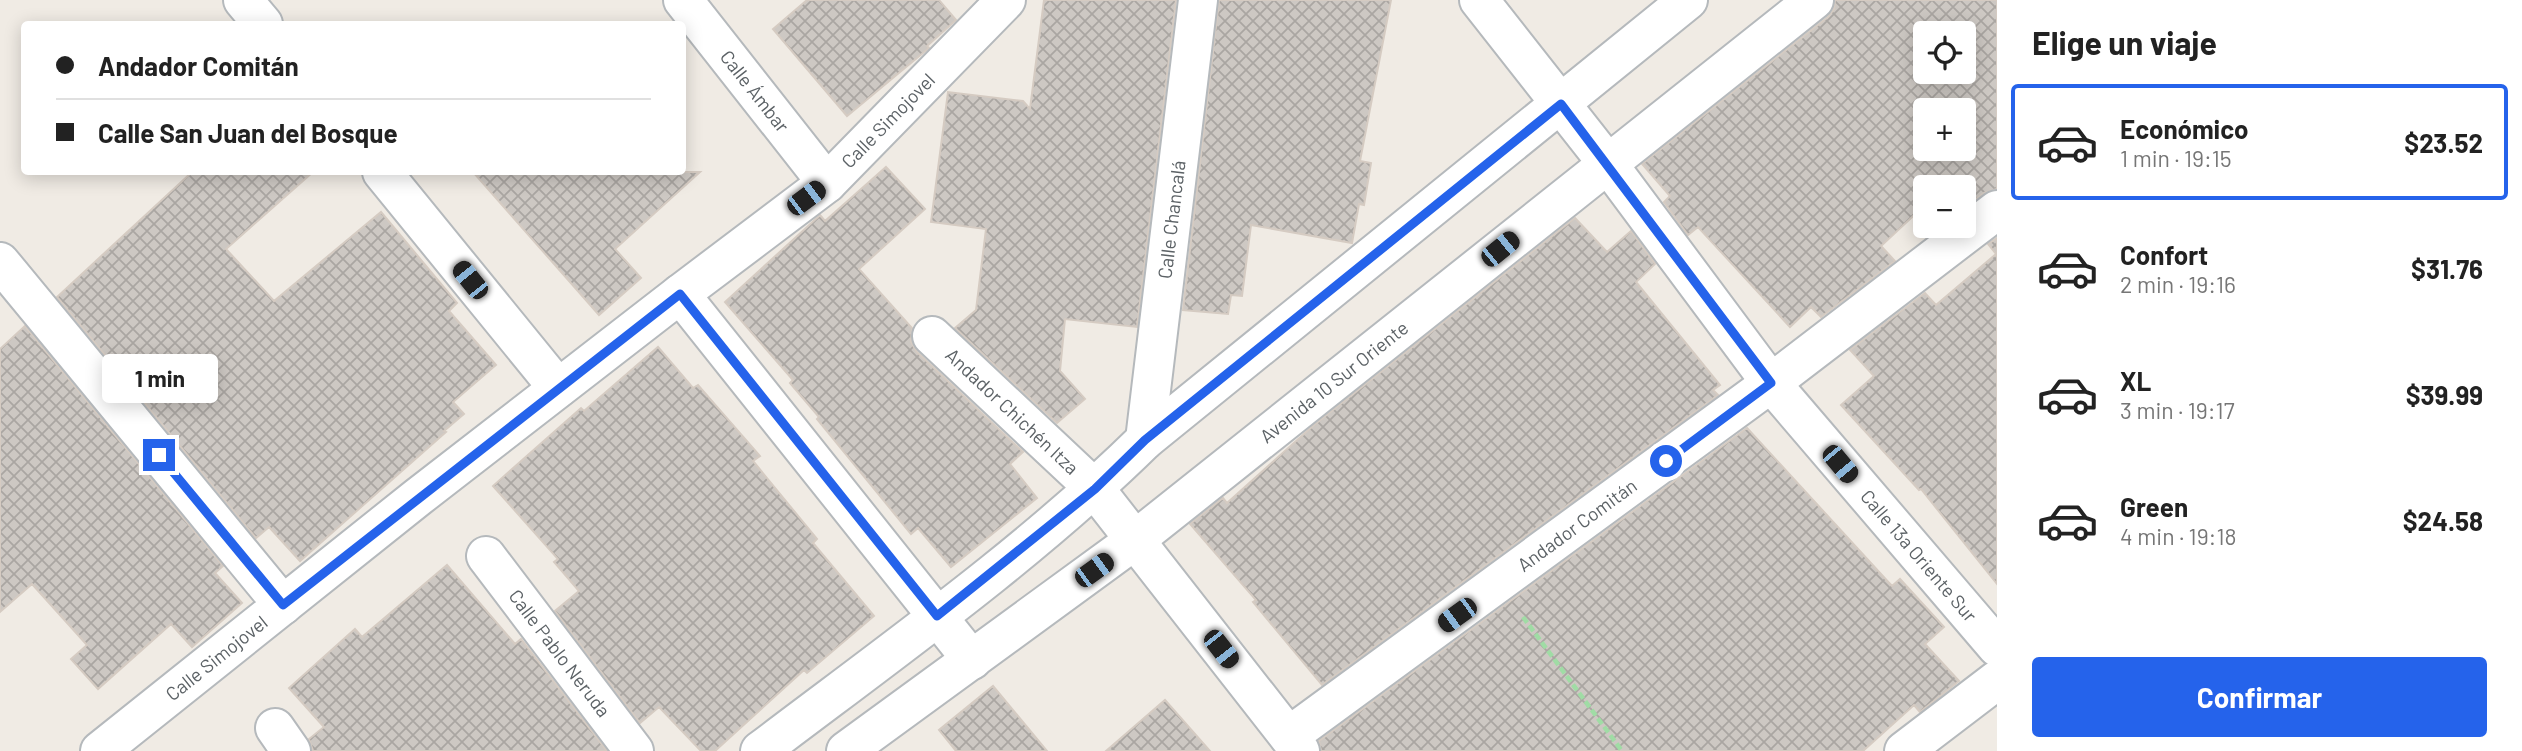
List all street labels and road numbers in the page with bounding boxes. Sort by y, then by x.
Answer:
street label: Calle Ámbar [716,45,795,137]
street label: Calle Simojovel [836,68,939,172]
street label: Calle Chancalá [1153,159,1190,280]
street label: Avenida 10 Sur Oriente [1255,315,1412,447]
street label: Andador Chichén Itza [941,343,1084,479]
street label: Andador Comitán [1512,473,1641,576]
street label: Calle 13a Oriente Sur [1856,485,1982,626]
street label: Calle Pablo Neruda [504,585,616,721]
street label: Calle Simojovel [161,610,272,705]

